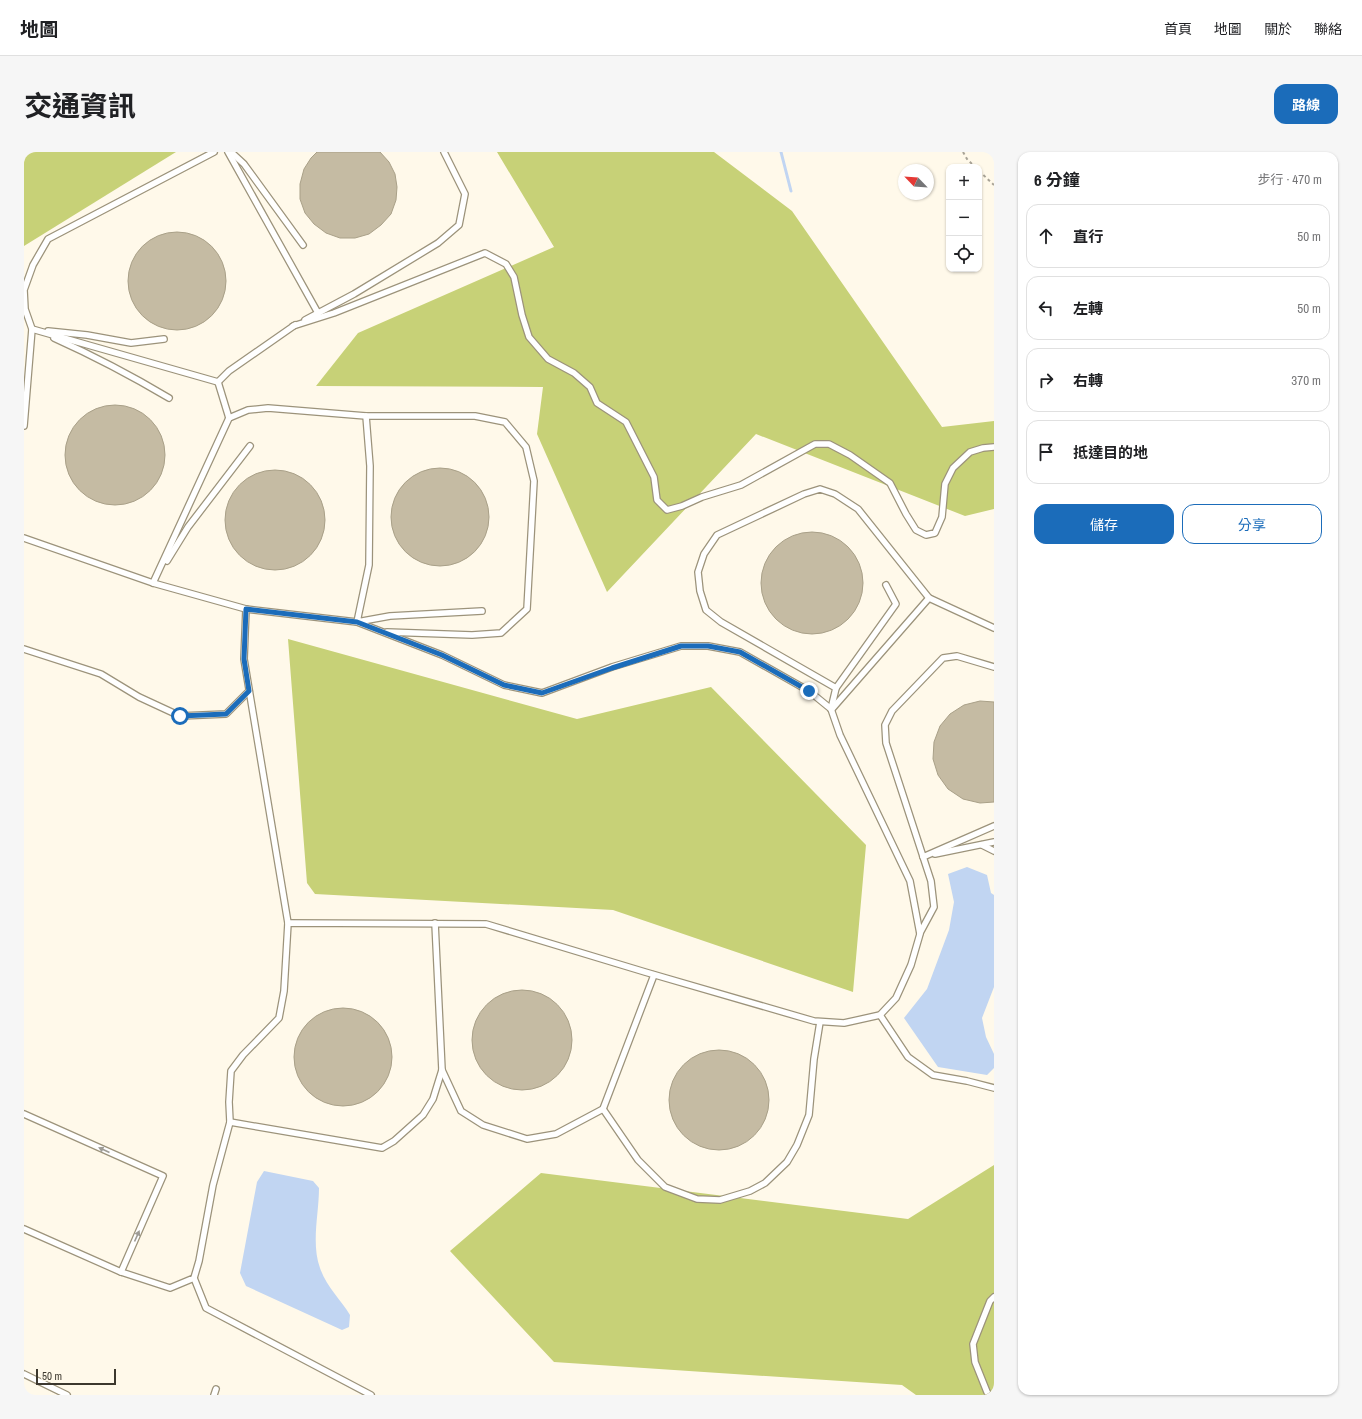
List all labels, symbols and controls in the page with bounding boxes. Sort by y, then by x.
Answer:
text: 地圖 [20,16,58,42]
text: 首頁 [1164,20,1192,38]
text: 地圖 [1214,20,1242,38]
text: 關於 [1264,20,1292,38]
text: 聯絡 [1314,20,1342,38]
button: 路線 [1274,84,1338,124]
text: 交通資訊 [24,87,136,125]
north arrow [898,164,934,200]
map controls [946,164,982,272]
button: + [946,164,982,200]
text: 6 分鐘 [1034,168,1080,191]
text: 步行 · 470 m [1257,171,1322,188]
button: − [946,200,982,236]
icon: ahead [1035,225,1057,247]
text: 直行 [1073,226,1103,247]
text: 50 m [1297,228,1321,245]
button: locate [946,236,982,272]
icon: left [1035,297,1057,319]
text: 左轉 [1073,298,1103,319]
text: 50 m [1297,300,1321,317]
icon: right [1035,369,1057,391]
text: 右轉 [1073,370,1103,391]
text: 370 m [1291,372,1321,389]
icon: arrive [1035,441,1057,463]
text: 抵達目的地 [1073,442,1148,463]
button: 儲存 [1034,504,1174,544]
button: 分享 [1182,504,1322,544]
route end [800,682,818,700]
route start [171,707,189,725]
one-way arrow [98,1147,110,1153]
one-way arrow [134,1231,140,1242]
scale bar [36,1367,116,1386]
text: 50 m [42,1369,62,1383]

